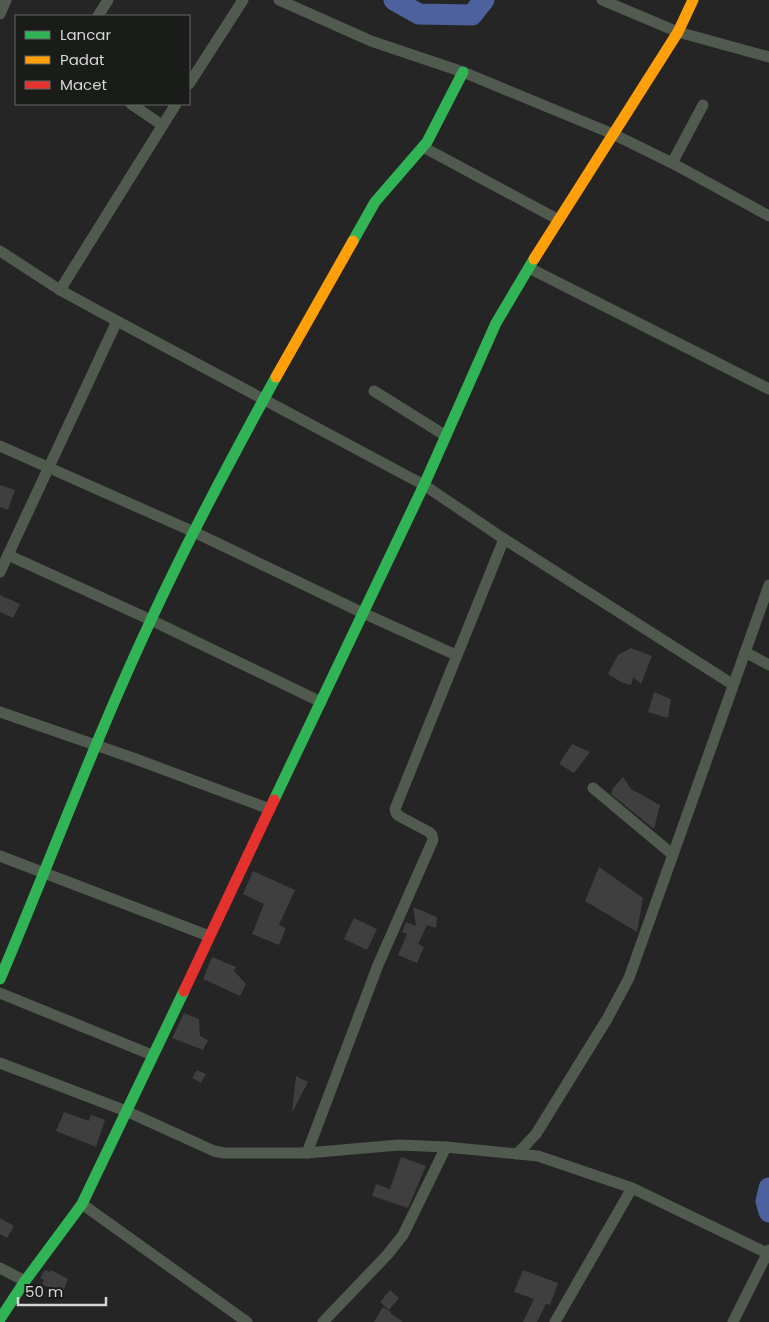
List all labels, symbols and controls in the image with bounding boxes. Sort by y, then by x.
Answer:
legend [15,15,190,105]
text: Lancar [60,24,111,45]
text: Padat [60,49,105,70]
text: Macet [60,74,107,95]
scale bar [18,1274,105,1306]
text: 50 m [25,1281,63,1302]

